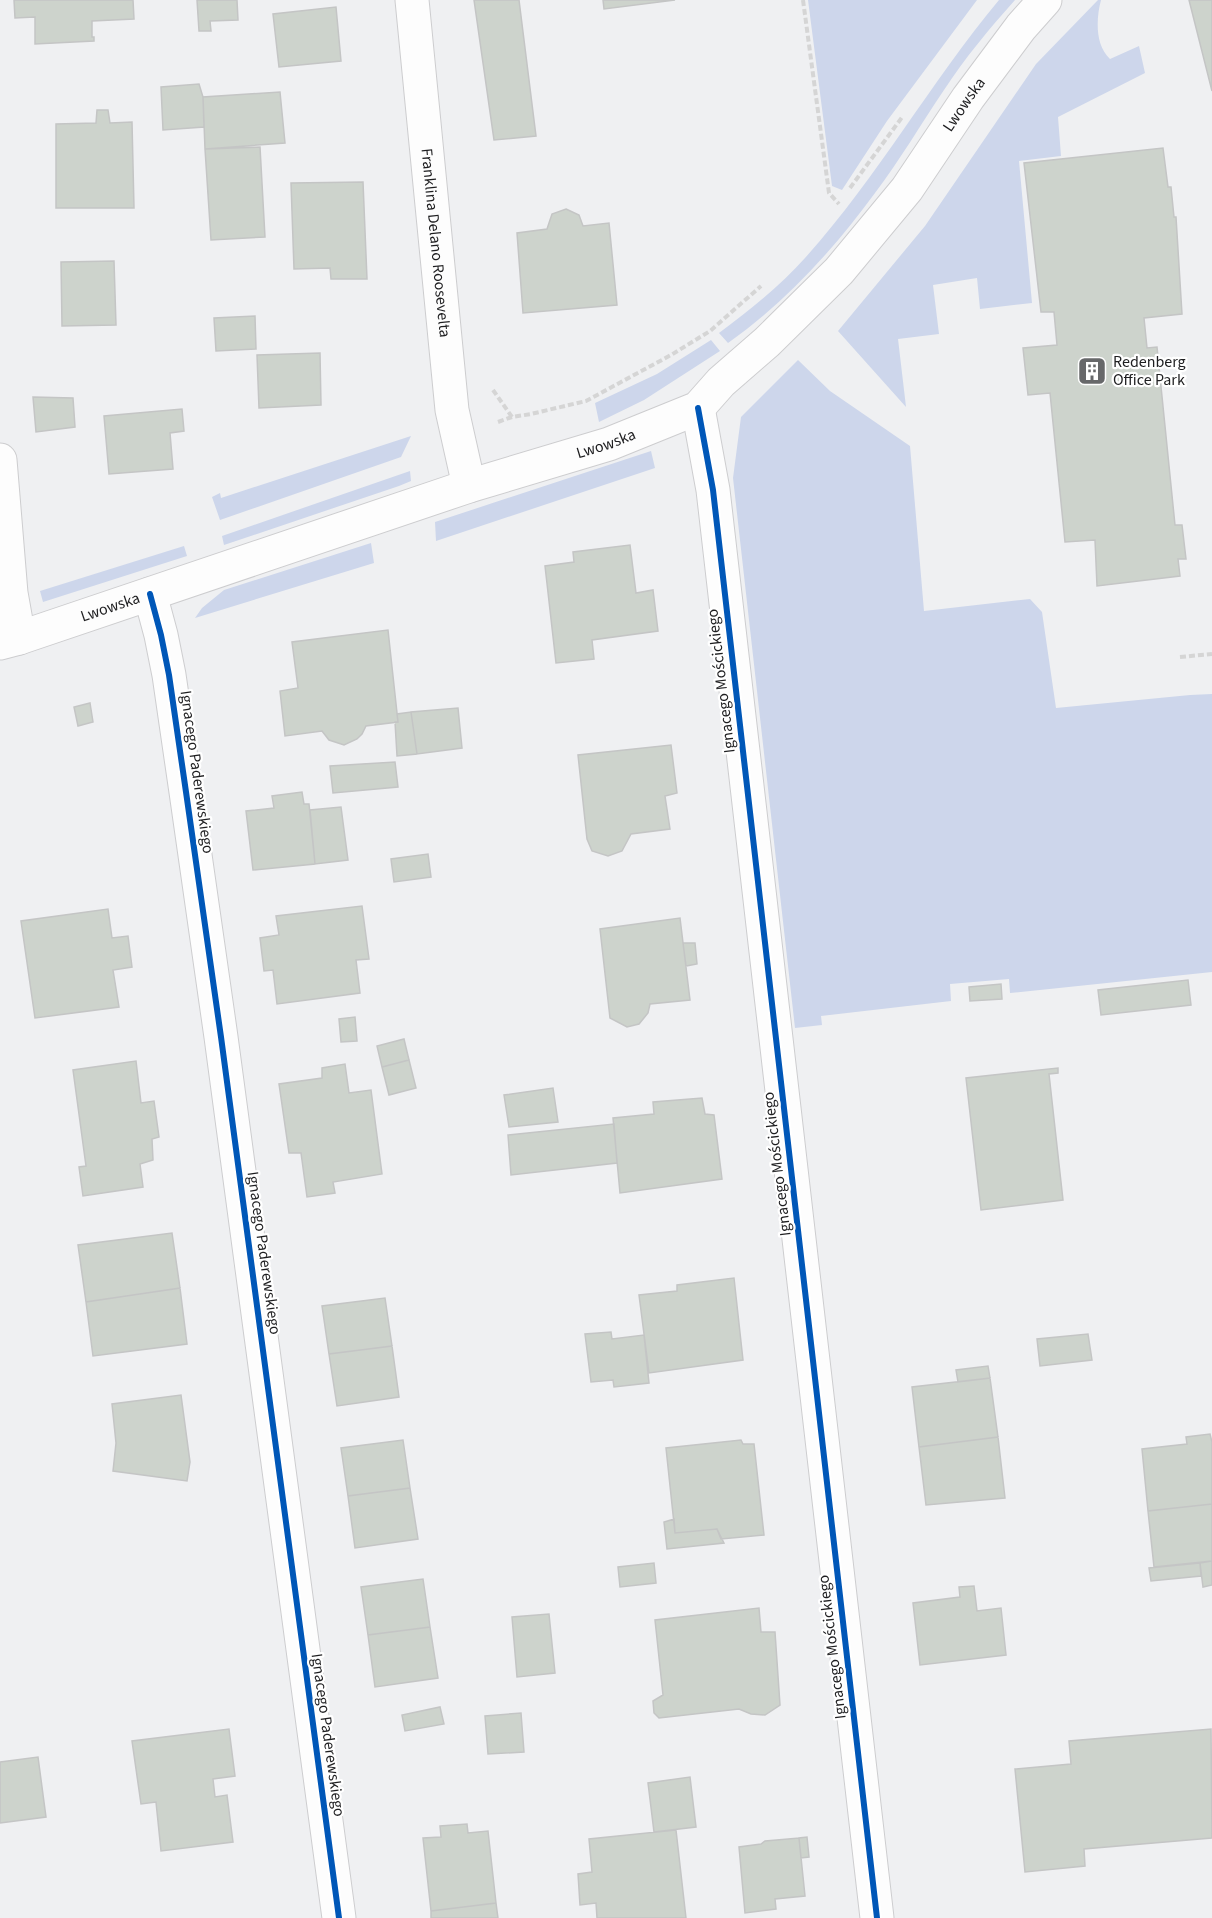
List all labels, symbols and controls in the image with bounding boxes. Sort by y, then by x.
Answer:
street label: Lwowska [937,73,991,136]
street label: Franklina Delano Roosevelta [416,147,456,338]
place label: Redenberg Office Park [1113,351,1186,391]
building icon: Redenberg Office Park [1076,355,1108,387]
street label: Lwowska [574,423,639,464]
street label: Lwowska [78,587,143,627]
street label: Ignacego Mościckiego [701,608,741,754]
street label: Ignacego Paderewskiego [175,689,219,855]
street label: Ignacego Mościckiego [757,1091,797,1237]
street label: Ignacego Paderewskiego [242,1170,286,1336]
street label: Ignacego Mościckiego [812,1574,852,1720]
street label: Ignacego Paderewskiego [306,1652,350,1818]

